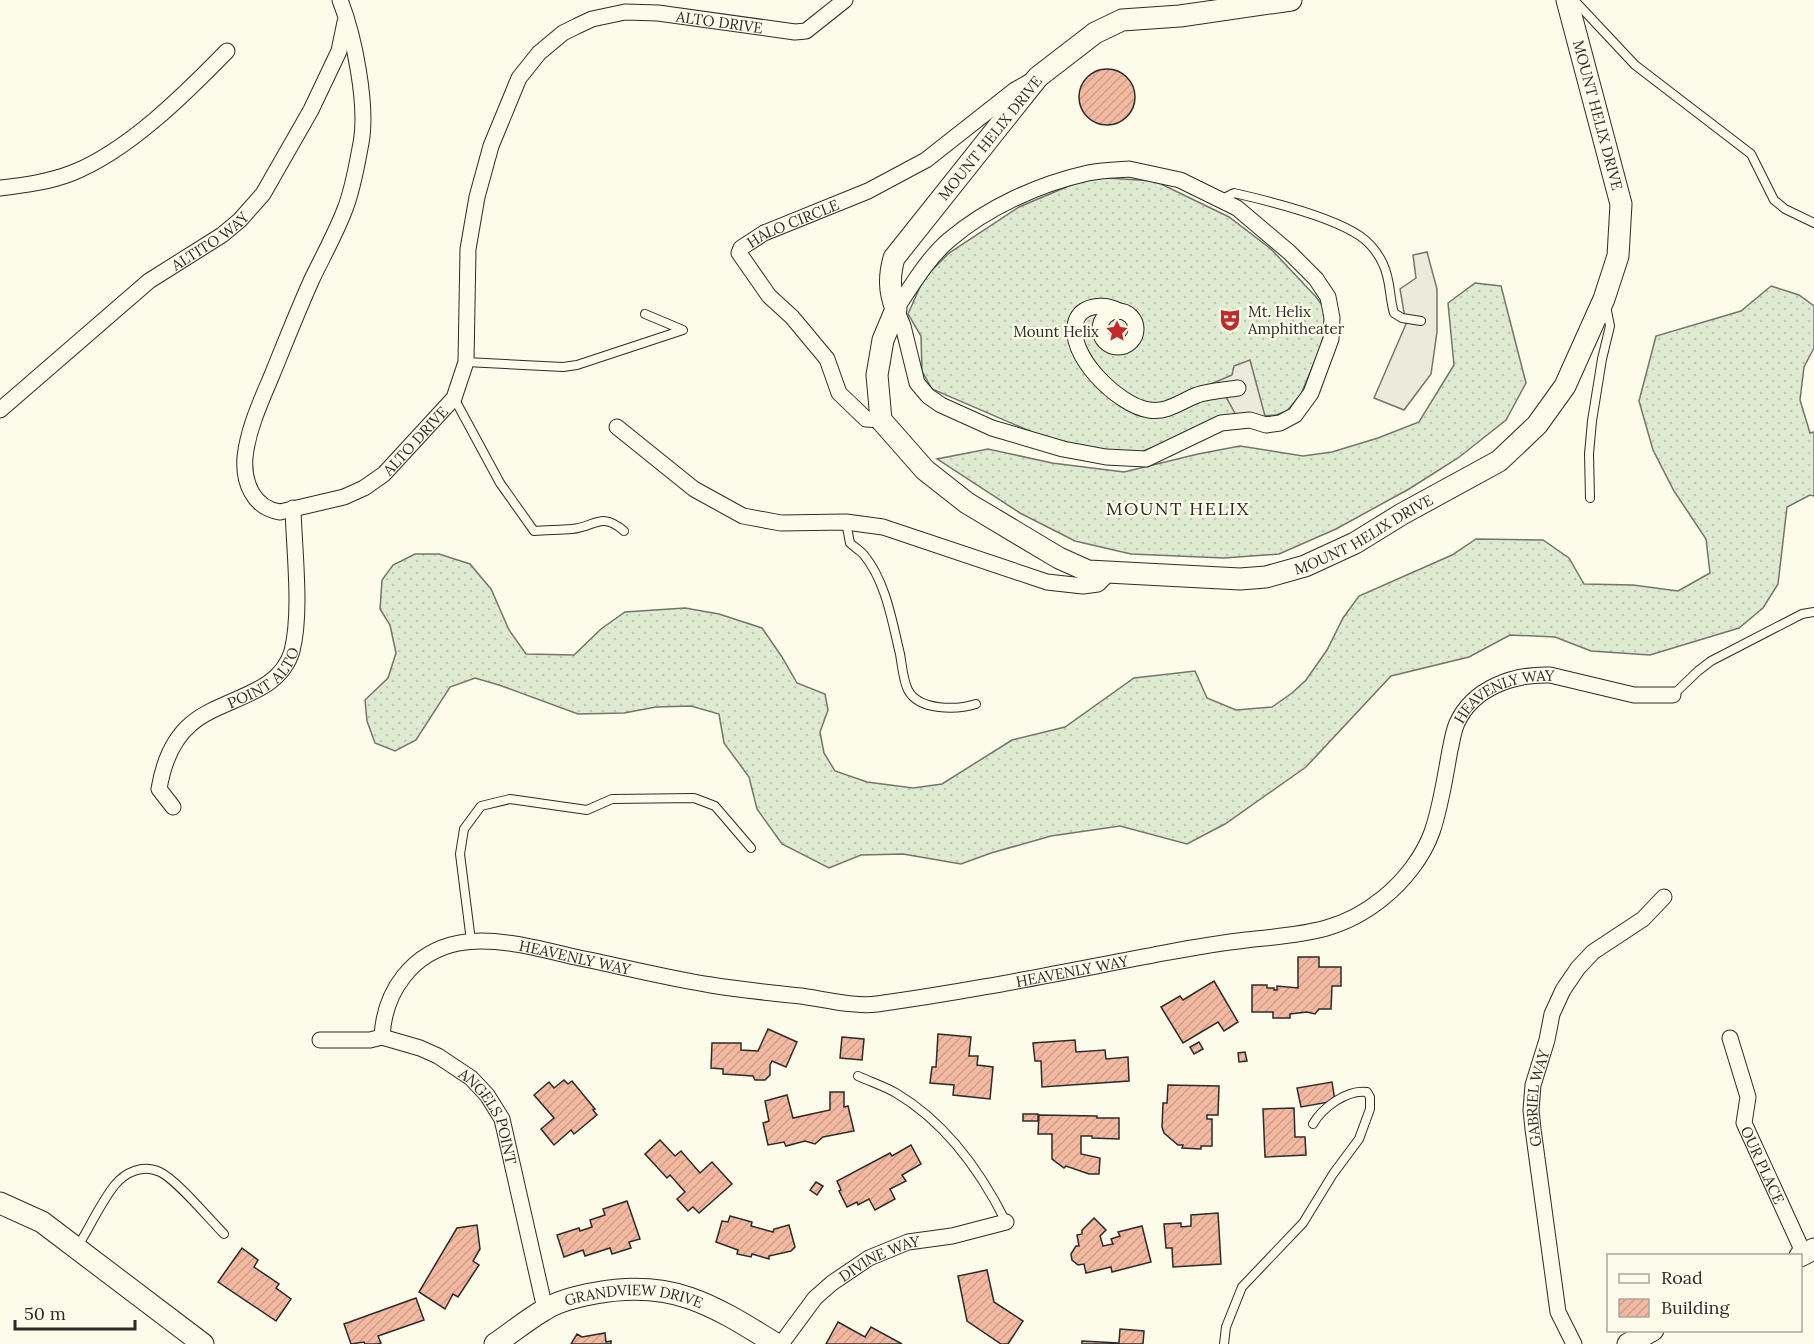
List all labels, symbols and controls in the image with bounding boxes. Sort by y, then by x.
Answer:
street label: ALTO DRIVE [674,6,764,37]
street label: MOUNT HELIX DRIVE [1569,38,1627,192]
street label: MOUNT HELIX DRIVE [934,72,1046,204]
street label: HALO CIRCLE [743,194,841,251]
street label: ALTITO WAY [167,207,253,275]
place label: Mt. Helix Amphitheater [1247,302,1345,338]
theatre icon: Mt. Helix Amphitheater [1217,307,1243,333]
place icon: Mount Helix [1104,318,1130,344]
place label: Mount Helix [1013,322,1099,341]
street label: ALTO DRIVE [378,402,452,480]
street label: MOUNT HELIX DRIVE [1292,490,1436,578]
district label: MOUNT HELIX [1106,497,1250,520]
street label: POINT ALTO [224,644,302,712]
street label: HEAVENLY WAY [1449,665,1555,726]
street label: HEAVENLY WAY [518,935,633,978]
street label: HEAVENLY WAY [1014,950,1130,991]
street label: GABRIEL WAY [1521,1046,1553,1148]
street label: ANGELS POINT [455,1063,521,1166]
street label: OUR PLACE [1737,1123,1789,1207]
street label: DIVINE WAY [835,1231,921,1285]
legend [1607,1254,1802,1332]
text: Road [1661,1266,1703,1289]
street label: GRANDVIEW DRIVE [562,1280,706,1312]
scale bar [15,1293,135,1331]
text: Building [1661,1296,1731,1319]
text: 50 m [24,1302,66,1325]

